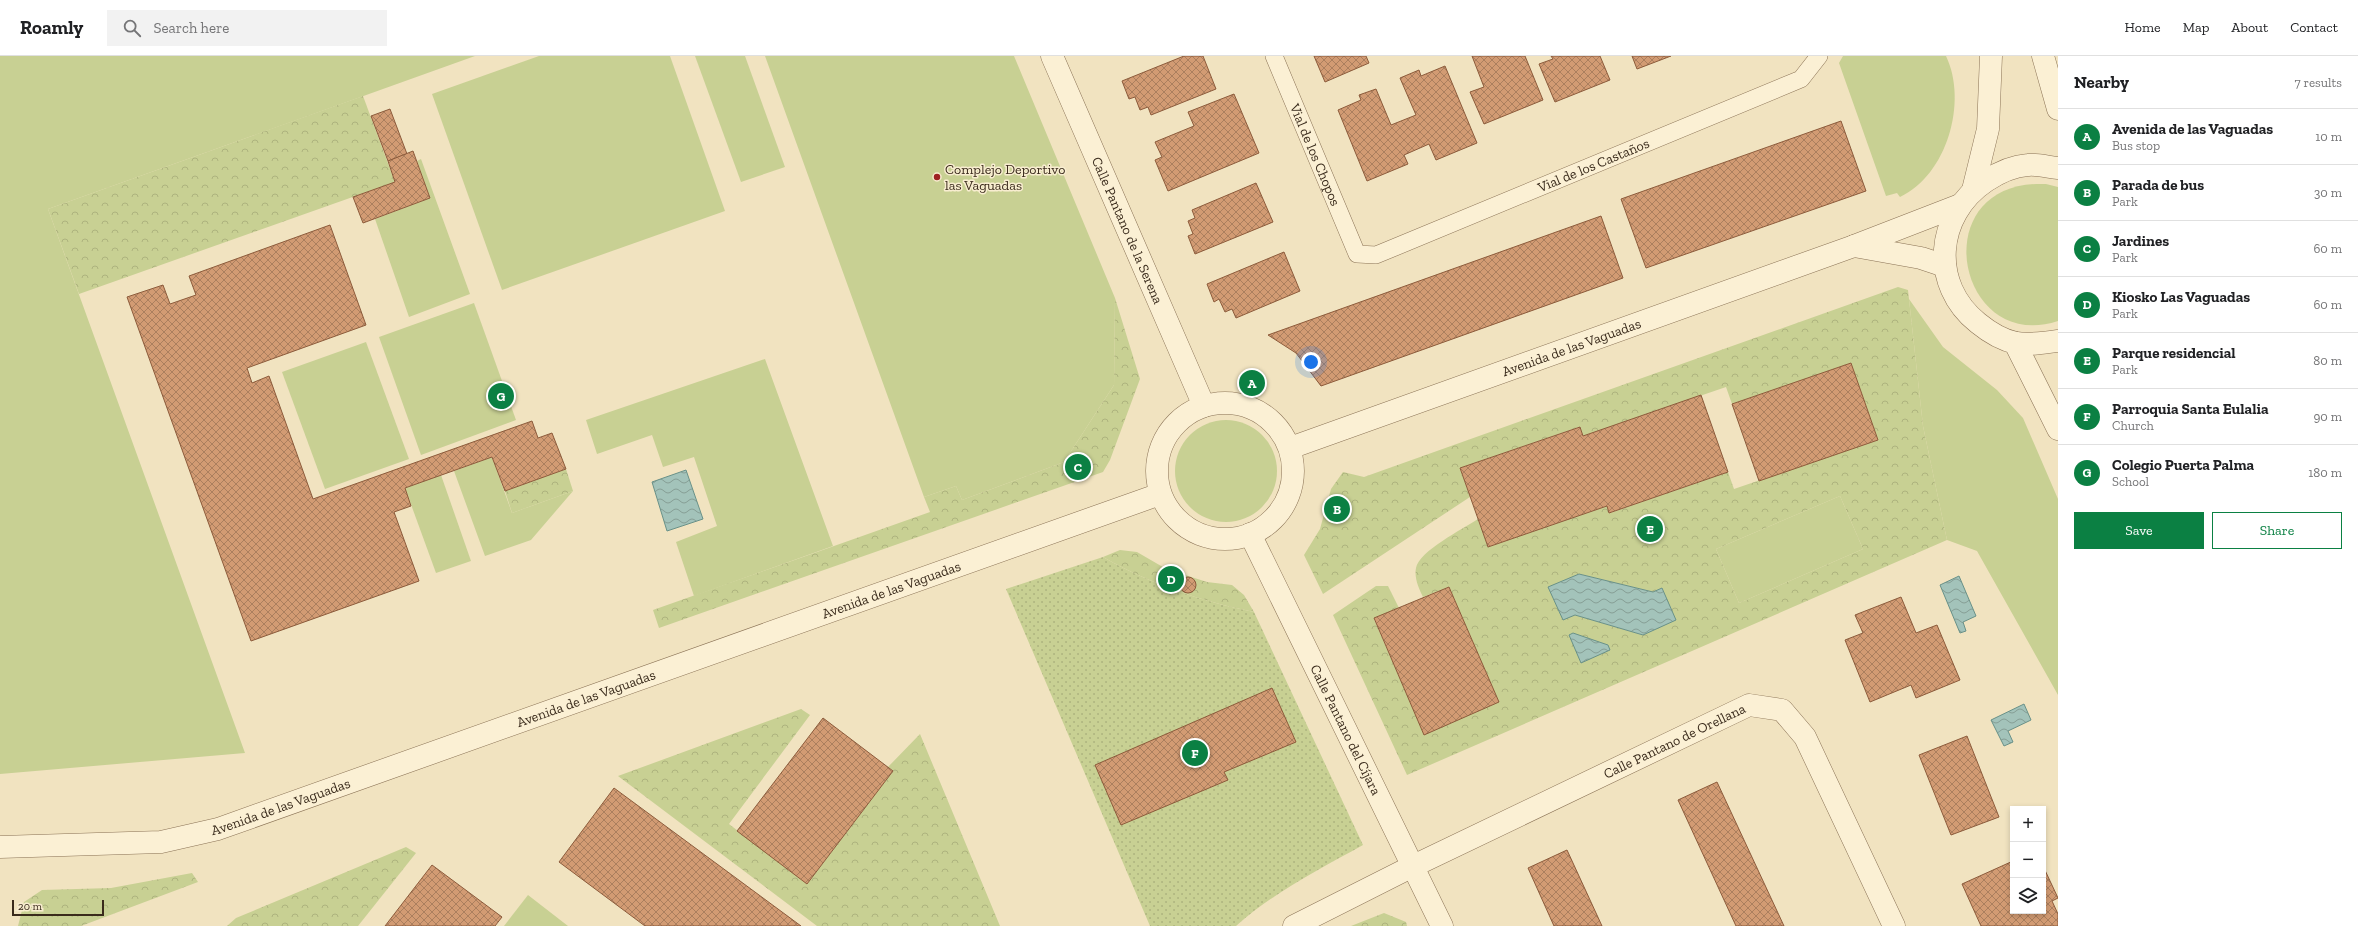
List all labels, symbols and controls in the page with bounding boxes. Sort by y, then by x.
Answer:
search box [107,10,387,46]
text: Roamly [20,16,83,39]
icon: search [121,17,143,39]
text: Search here [153,19,229,37]
text: Home [2125,19,2161,36]
text: Map [2183,19,2209,36]
text: About [2231,19,2268,36]
text: Contact [2290,19,2338,36]
text: Nearby [2074,72,2129,92]
text: 7 results [2294,75,2342,90]
street label: Vial de los Chopos [1286,100,1344,209]
text: Avenida de las Vaguadas [2112,120,2273,138]
text: A [2083,129,2091,144]
text: 10 m [2315,129,2342,144]
street label: Vial de los Castaños [1534,135,1652,197]
text: Bus stop [2112,138,2160,153]
street label: Calle Pantano de la Serena [1088,154,1167,307]
place label: Complejo Deportivo las Vaguadas [945,161,1065,194]
marker: Complejo Deportivo las Vaguadas [932,172,942,182]
text: Parada de bus [2112,176,2204,194]
text: B [2083,185,2091,200]
text: 30 m [2314,185,2342,200]
text: Park [2112,194,2138,209]
text: Jardines [2112,232,2169,250]
text: C [2083,241,2091,256]
text: 60 m [2313,241,2342,256]
text: Park [2112,250,2138,265]
text: Kiosko Las Vaguadas [2112,288,2250,306]
text: D [2082,297,2092,312]
text: 60 m [2313,297,2342,312]
text: Park [2112,306,2138,321]
street label: Avenida de las Vaguadas [1500,315,1643,380]
text: Parque residencial [2112,344,2236,362]
your location [1301,352,1321,372]
text: E [2083,353,2091,368]
text: 80 m [2313,353,2342,368]
text: Park [2112,362,2138,377]
pin: A [1239,368,1265,398]
pin: G [488,381,514,411]
text: Parroquia Santa Eulalia [2112,400,2269,418]
text: F [2083,409,2091,424]
text: 90 m [2313,409,2342,424]
text: Church [2112,418,2154,433]
pin: C [1065,452,1091,482]
text: Colegio Puerta Palma [2112,456,2254,474]
text: G [2083,465,2091,480]
text: 180 m [2308,465,2342,480]
text: School [2112,474,2149,489]
pin: B [1324,494,1350,524]
button: Save [2074,512,2204,549]
button: Share [2212,512,2342,549]
pin: E [1637,514,1663,544]
street label: Avenida de las Vaguadas [820,558,963,623]
pin: D [1158,564,1184,594]
street label: Calle Pantano del Cíjara [1306,662,1385,798]
street label: Avenida de las Vaguadas [514,666,658,731]
street label: Calle Pantano de Orellana [1601,700,1748,783]
pin: F [1182,738,1208,768]
street label: Avenida de las Vaguadas [210,775,353,839]
map controls [2010,806,2046,914]
button: + [2010,806,2046,842]
button: − [2010,842,2046,878]
button: layers [2010,878,2046,914]
scale bar [12,898,104,917]
text: 20 m [18,900,42,913]

